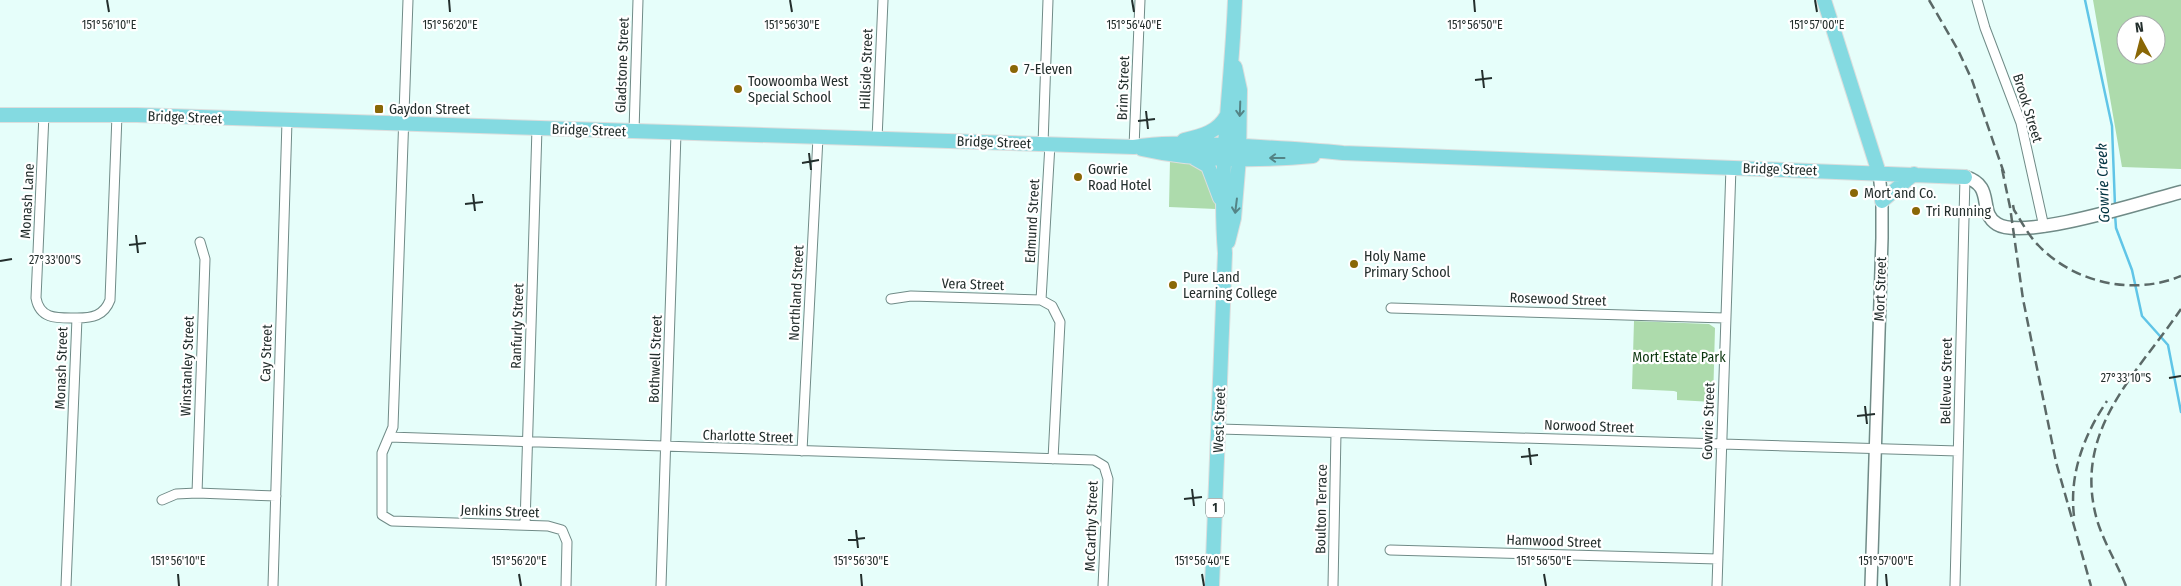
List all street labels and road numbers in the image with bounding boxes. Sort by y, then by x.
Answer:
street label: Gladstone Street [612,16,633,113]
street label: Hillside Street [857,28,876,110]
street label: Brim Street [1114,55,1133,121]
street label: Brook Street [2009,72,2046,145]
street label: Bridge Street [147,108,223,127]
street label: Bridge Street [551,121,627,140]
street label: Bridge Street [956,133,1032,152]
street label: Bridge Street [1742,160,1818,179]
street label: Monash Lane [17,163,38,239]
street label: Edmund Street [1022,178,1043,264]
street label: Northland Street [786,244,808,341]
street label: Mort Street [1871,256,1890,322]
street label: Vera Street [941,275,1005,294]
street label: Ranfurly Street [508,282,528,369]
street label: Rosewood Street [1509,289,1607,310]
street label: Bothwell Street [645,314,666,403]
street label: Winstanley Street [177,315,198,417]
street label: Cay Street [257,324,276,382]
street label: Monash Street [52,326,71,410]
street label: Bellevue Street [1937,337,1956,425]
street label: Gowrie Street [1699,382,1718,460]
street label: West Street [1210,387,1229,453]
street label: Norwood Street [1544,416,1635,437]
street label: Charlotte Street [702,426,794,447]
street label: Boulton Terrace [1312,464,1331,554]
street label: McCarthy Street [1081,480,1102,572]
road number: 1 [1206,498,1224,518]
street label: Jenkins Street [460,502,540,521]
street label: Hamwood Street [1506,531,1602,552]

